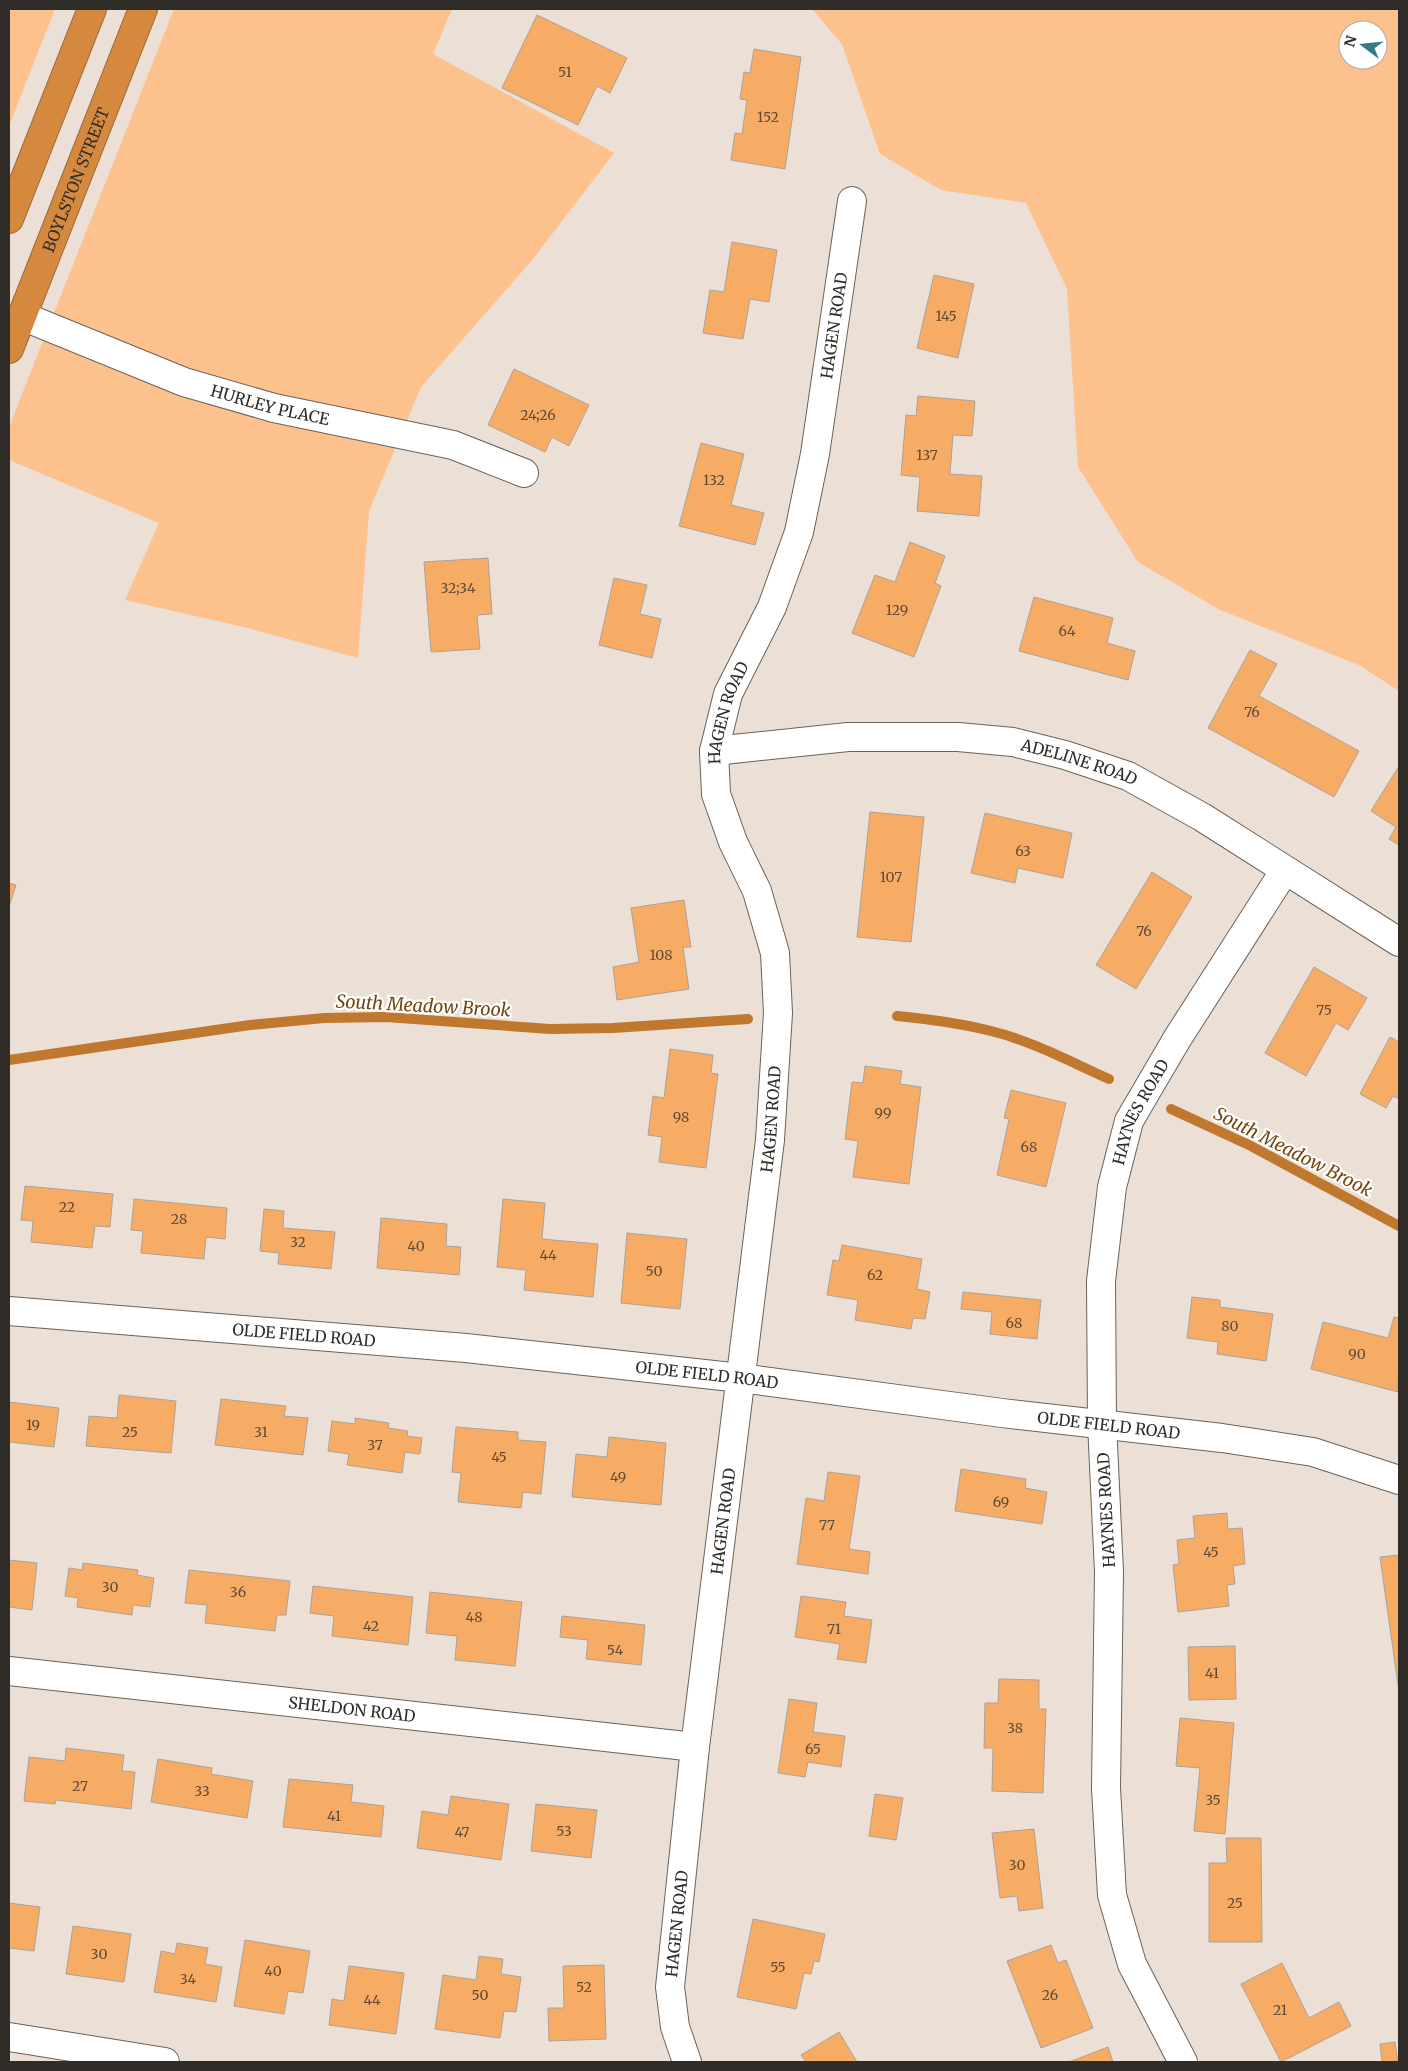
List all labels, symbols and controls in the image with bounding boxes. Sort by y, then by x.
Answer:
north arrow [1338,20,1388,70]
text: N [1340,34,1361,49]
house number: 51 [558,63,572,81]
street label: BOYLSTON STREET [38,104,113,255]
house number: 152 [757,108,779,126]
street label: HAGEN ROAD [816,271,851,380]
house number: 145 [935,307,957,325]
street label: HURLEY PLACE [208,380,332,429]
house number: 24;26 [520,406,556,424]
house number: 137 [916,446,938,464]
house number: 132 [703,471,725,489]
house number: 32;34 [440,579,476,597]
house number: 129 [886,601,908,619]
house number: 64 [1058,622,1076,640]
street label: HAGEN ROAD [704,658,753,765]
house number: 76 [1244,703,1260,721]
street label: ADELINE ROAD [1018,734,1141,789]
house number: 63 [1015,842,1031,860]
house number: 107 [880,868,902,886]
house number: 76 [1136,922,1152,940]
house number: 108 [649,946,673,964]
water label: South Meadow Brook [335,989,511,1022]
house number: 75 [1316,1001,1332,1019]
street label: HAYNES ROAD [1108,1055,1173,1167]
street label: HAGEN ROAD [756,1065,785,1174]
water label: South Meadow Brook [1210,1102,1376,1202]
house number: 99 [875,1104,891,1122]
house number: 98 [673,1108,689,1126]
house number: 68 [1021,1138,1037,1156]
house number: 22 [59,1198,75,1216]
house number: 28 [171,1210,187,1228]
house number: 32 [290,1233,306,1251]
house number: 40 [407,1237,425,1255]
house number: 44 [539,1246,557,1264]
house number: 50 [646,1262,662,1280]
house number: 62 [867,1266,883,1284]
house number: 68 [1006,1314,1022,1332]
house number: 80 [1221,1317,1239,1335]
street label: OLDE FIELD ROAD [232,1319,376,1351]
house number: 90 [1348,1345,1366,1363]
street label: OLDE FIELD ROAD [635,1357,780,1393]
street label: OLDE FIELD ROAD [1036,1407,1181,1443]
house number: 19 [26,1416,40,1434]
house number: 25 [122,1423,138,1441]
house number: 31 [254,1423,268,1441]
house number: 37 [367,1436,383,1454]
house number: 45 [491,1448,507,1466]
street label: HAYNES ROAD [1093,1452,1119,1568]
street label: HAGEN ROAD [706,1467,739,1576]
house number: 49 [610,1468,626,1486]
house number: 69 [993,1493,1009,1511]
house number: 77 [819,1516,835,1534]
house number: 45 [1203,1543,1219,1561]
house number: 30 [102,1578,118,1596]
house number: 36 [230,1583,246,1601]
house number: 48 [466,1608,482,1626]
house number: 42 [363,1617,379,1635]
house number: 71 [827,1620,841,1638]
house number: 54 [607,1641,624,1659]
house number: 41 [1205,1664,1219,1682]
street label: SHELDON ROAD [287,1692,417,1726]
house number: 38 [1007,1719,1023,1737]
house number: 65 [805,1740,821,1758]
house number: 27 [72,1777,88,1795]
house number: 33 [194,1782,210,1800]
house number: 35 [1205,1791,1221,1809]
house number: 41 [327,1807,341,1825]
house number: 53 [556,1822,572,1840]
house number: 47 [454,1823,470,1841]
house number: 30 [1009,1856,1025,1874]
street label: HAGEN ROAD [661,1869,692,1978]
house number: 25 [1227,1894,1243,1912]
house number: 30 [91,1945,107,1963]
house number: 55 [770,1958,786,1976]
house number: 40 [264,1962,282,1980]
house number: 34 [180,1970,197,1988]
house number: 52 [576,1978,592,1996]
house number: 50 [472,1986,488,2004]
house number: 26 [1042,1986,1058,2004]
house number: 44 [363,1991,381,2009]
house number: 21 [1273,2001,1287,2019]

